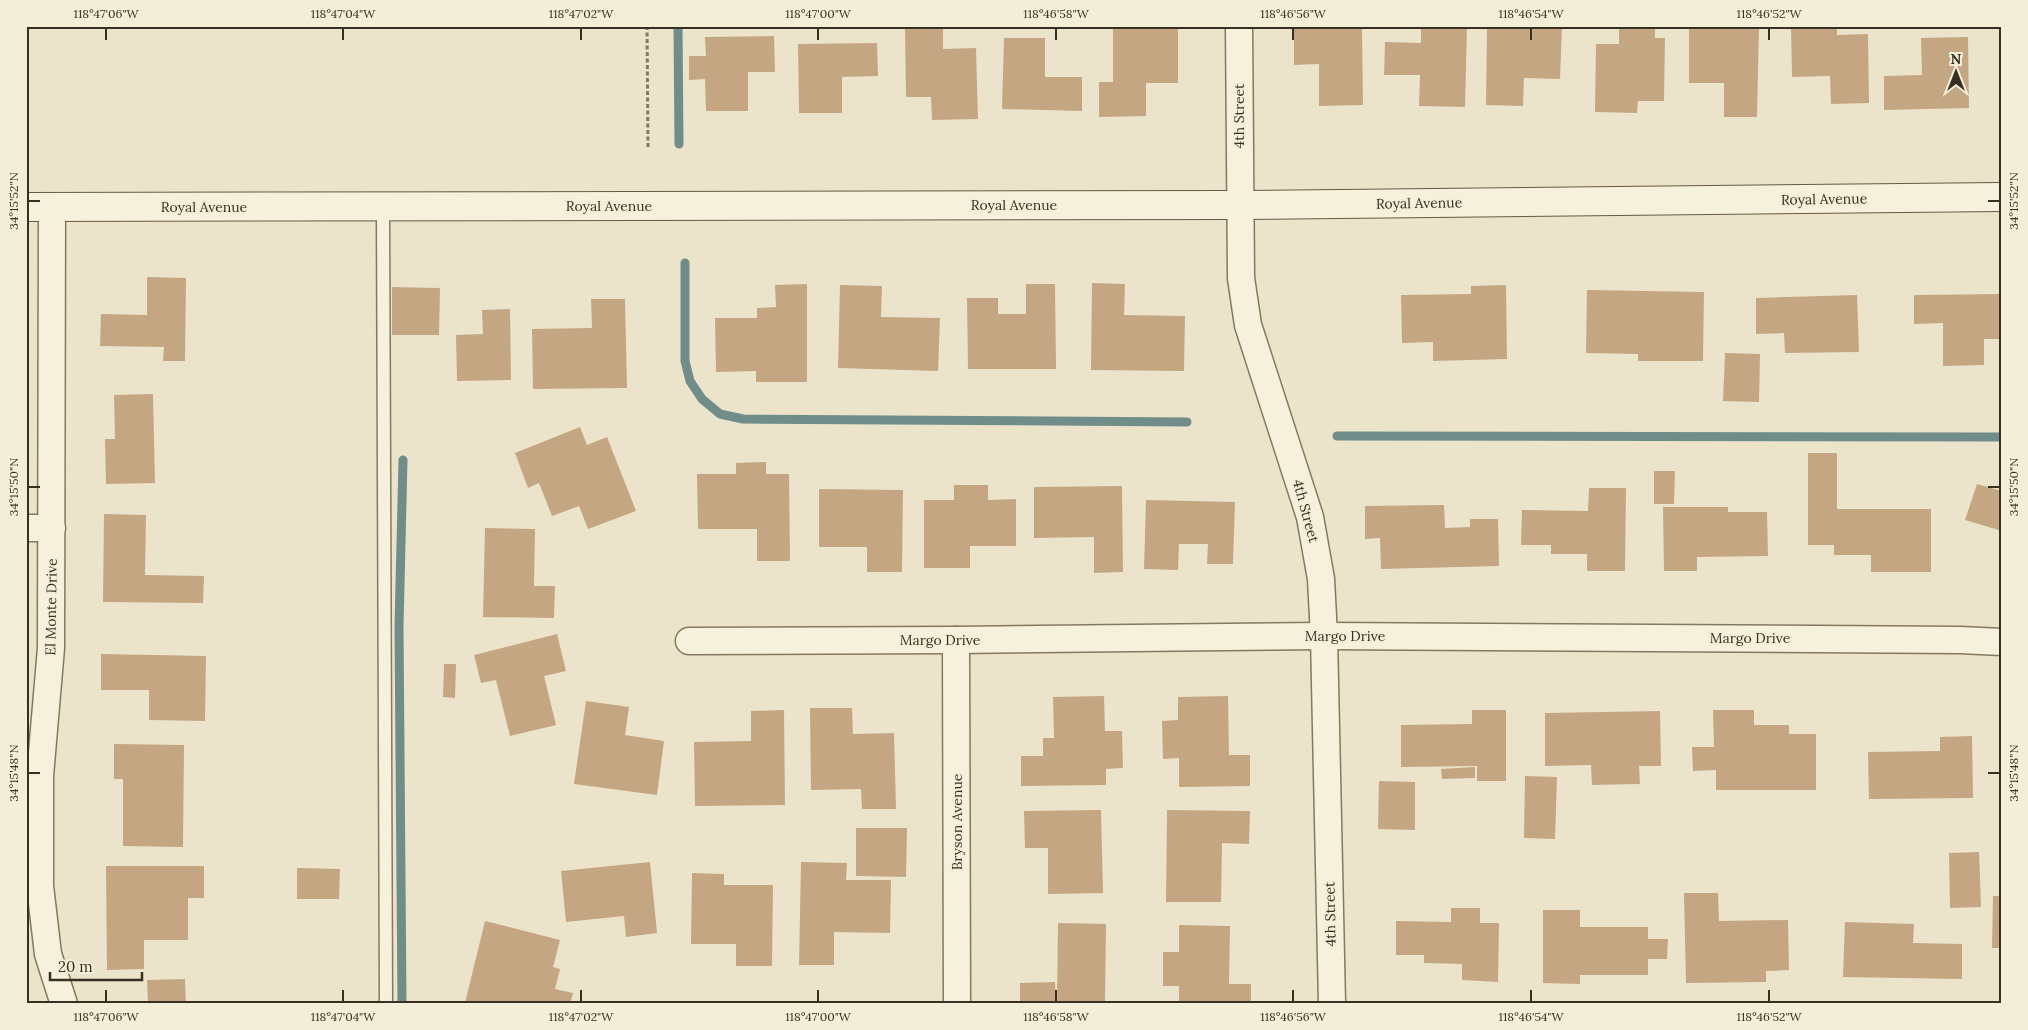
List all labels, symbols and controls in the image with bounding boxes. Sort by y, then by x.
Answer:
text: 118°47'06"W [74,6,140,21]
text: 118°47'04"W [311,6,376,21]
text: 118°47'02"W [549,6,614,21]
text: 118°47'00"W [785,6,852,21]
text: 118°46'58"W [1023,6,1090,21]
text: 118°46'56"W [1260,6,1327,21]
text: 118°46'54"W [1499,6,1564,21]
text: 118°46'52"W [1737,6,1803,21]
north arrow [1930,48,1980,98]
text: N [1951,50,1962,68]
street label: 4th Street [1230,83,1248,148]
text: 34°15'52"N [6,172,21,230]
text: 34°15'52"N [2006,172,2021,230]
street label: Royal Avenue [1781,189,1868,209]
street label: Royal Avenue [1376,193,1463,213]
street label: Royal Avenue [971,196,1058,214]
street label: Royal Avenue [566,197,653,215]
street label: Royal Avenue [161,198,248,216]
text: 34°15'50"N [6,458,21,516]
text: 34°15'50"N [2006,458,2021,516]
street label: 4th Street [1289,477,1323,545]
street label: El Monte Drive [41,558,61,656]
street label: Margo Drive [1305,627,1386,645]
street label: Margo Drive [1710,629,1791,647]
street label: Margo Drive [900,631,981,649]
text: 34°15'48"N [6,744,21,802]
text: 34°15'48"N [2006,744,2021,802]
street label: Bryson Avenue [948,773,966,870]
street label: 4th Street [1320,881,1340,947]
scale bar [50,950,142,982]
text: 20 m [58,957,93,976]
text: 118°47'06"W [74,1009,140,1024]
text: 118°47'04"W [311,1009,376,1024]
text: 118°47'02"W [549,1009,614,1024]
text: 118°47'00"W [785,1009,852,1024]
text: 118°46'58"W [1023,1009,1090,1024]
text: 118°46'56"W [1260,1009,1327,1024]
text: 118°46'54"W [1499,1009,1564,1024]
text: 118°46'52"W [1737,1009,1803,1024]

